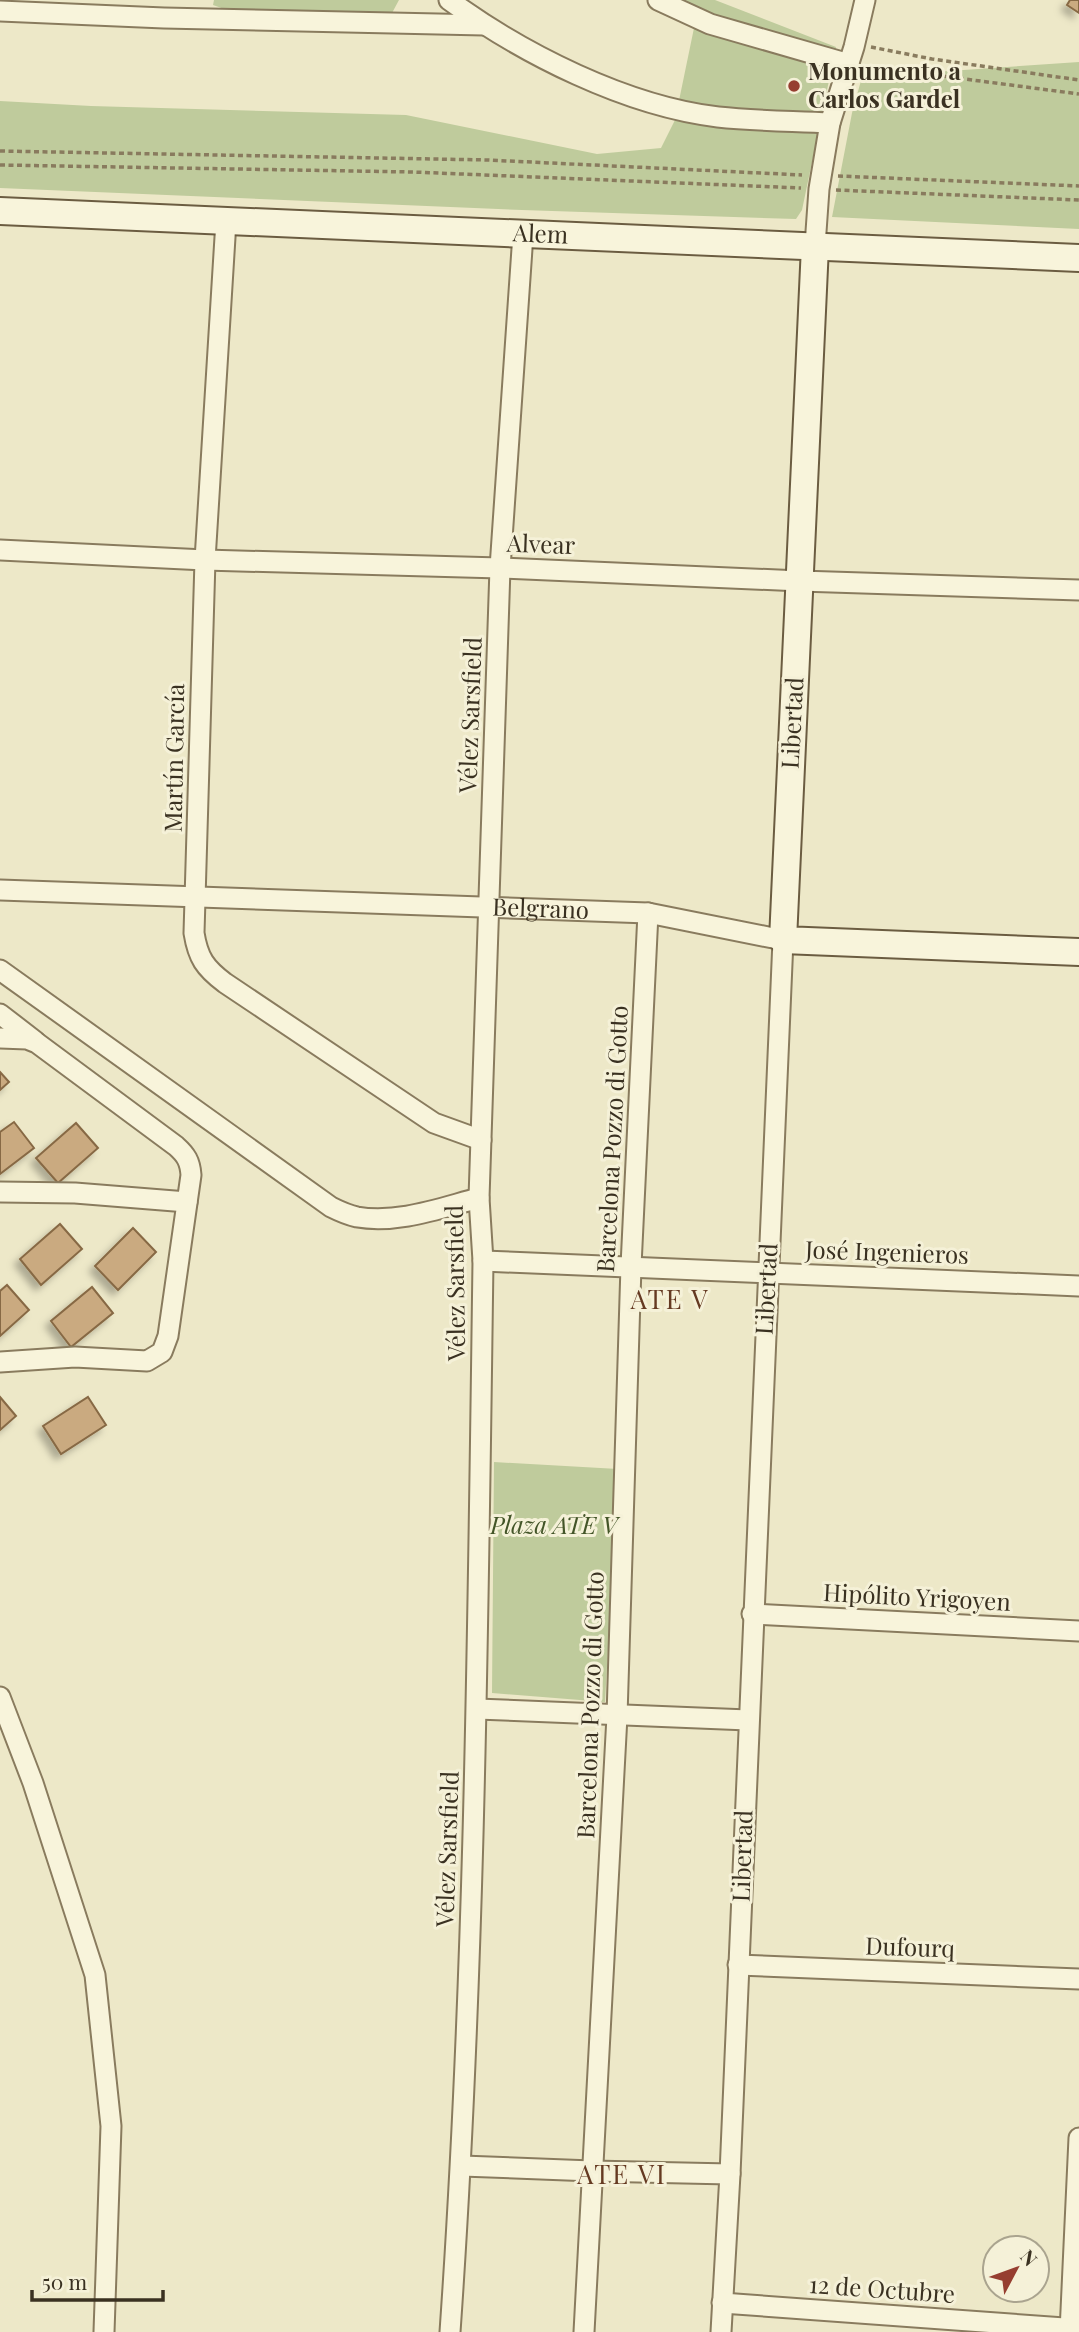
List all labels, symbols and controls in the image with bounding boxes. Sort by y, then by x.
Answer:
place label: Monumento a Carlos Gardel [808,54,962,114]
marker: Monumento a Carlos Gardel [786,78,802,94]
street label: Alem [511,215,569,250]
street label: Alvear [505,526,576,560]
street label: Vélez Sarsfield [450,636,488,794]
street label: Libertad [773,676,809,770]
street label: Martín García [156,683,190,833]
street label: Belgrano [492,889,590,925]
street label: Barcelona Pozzo di Gotto [588,1004,634,1273]
street label: Vélez Sarsfield [437,1205,471,1362]
street label: José Ingenieros [804,1232,969,1270]
street label: Libertad [747,1242,783,1336]
district label: ATE V [629,1281,710,1316]
park label: Plaza ATE V [489,1508,620,1540]
street label: Barcelona Pozzo di Gotto [568,1571,610,1839]
street label: Hipólito Yrigoyen [823,1575,1012,1617]
street label: Vélez Sarsfield [427,1770,465,1928]
street label: Libertad [723,1809,759,1902]
street label: Dufourq [865,1928,956,1964]
district label: ATE VI [576,2156,667,2191]
north arrow [981,2234,1051,2304]
text: N [1015,2243,1044,2271]
scale bar [32,2258,163,2302]
text: 50 m [42,2267,88,2295]
street label: 12 de Octubre [808,2267,956,2309]

